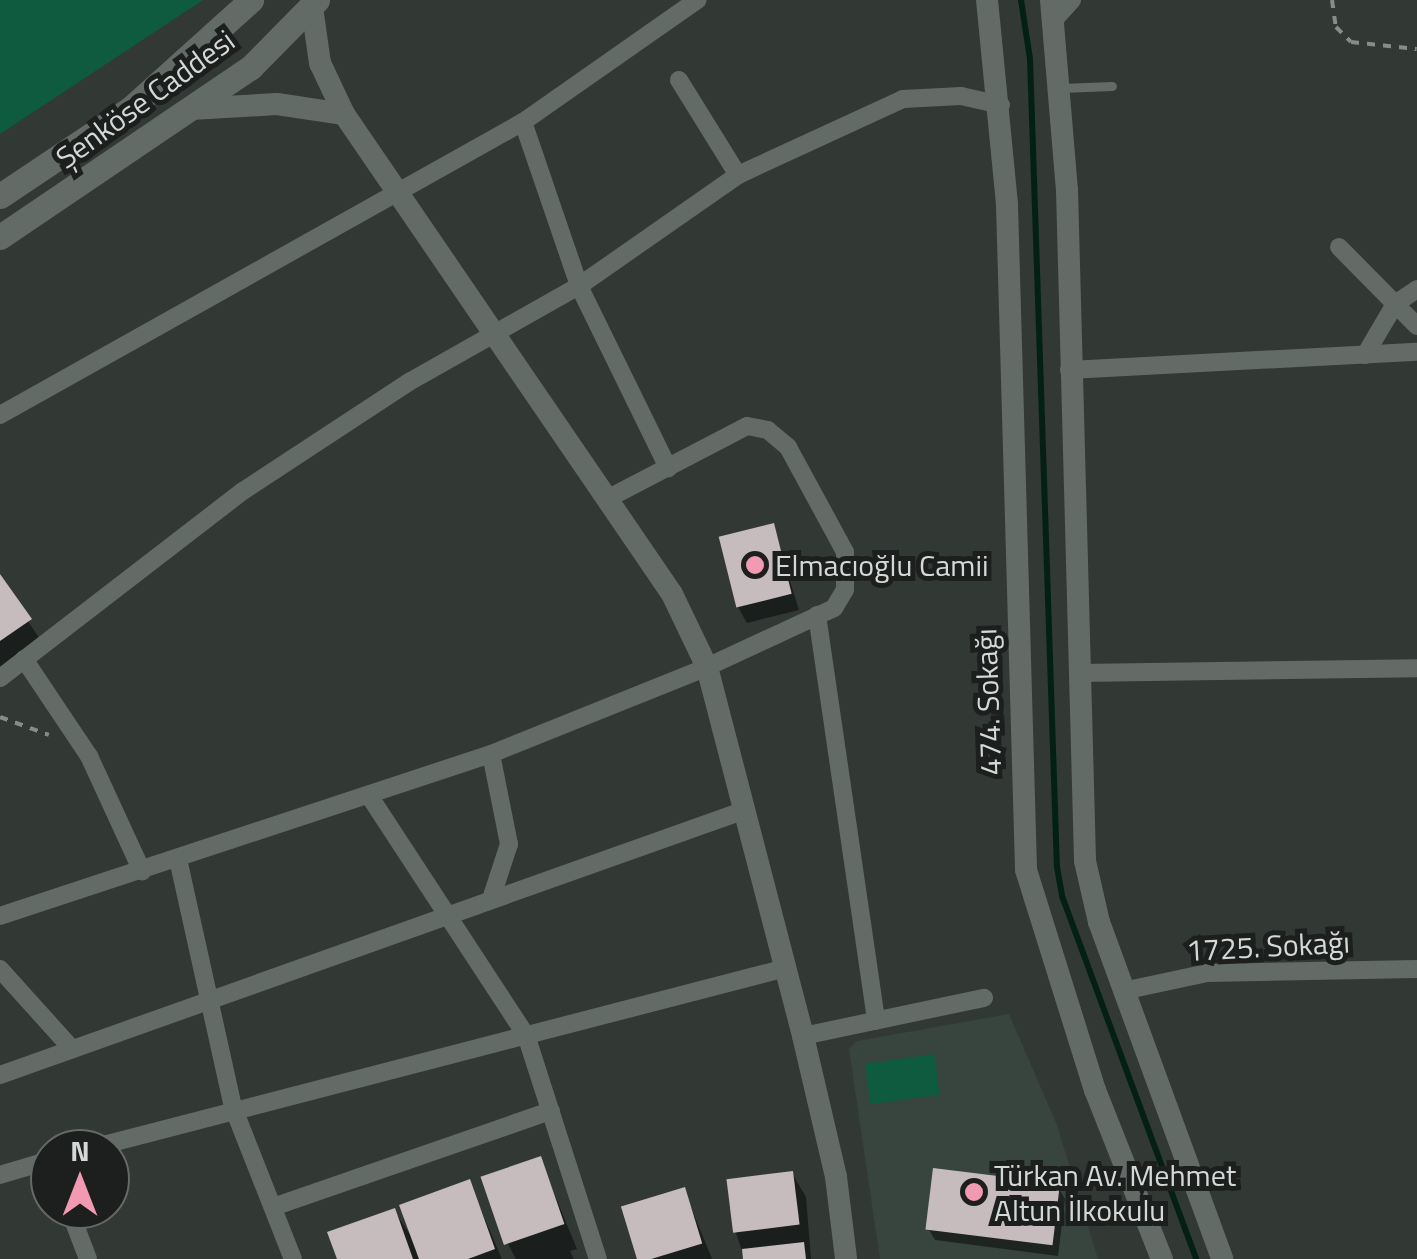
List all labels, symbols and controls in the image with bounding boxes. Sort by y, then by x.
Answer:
street label: Şenköse Caddesi [49,22,241,176]
place label: Elmacıoğlu Camii [775,547,989,583]
marker: Elmacıoğlu Camii [744,554,766,576]
street label: 474. Sokağı [967,628,1009,776]
street label: 1725. Sokağı [1185,924,1351,968]
north arrow [30,1129,130,1229]
text: N [70,1129,90,1172]
place label: Türkan Av. Mehmet Altun İlkokulu [994,1157,1236,1228]
marker: Türkan Av. Mehmet Altun İlkokulu [963,1181,985,1203]

